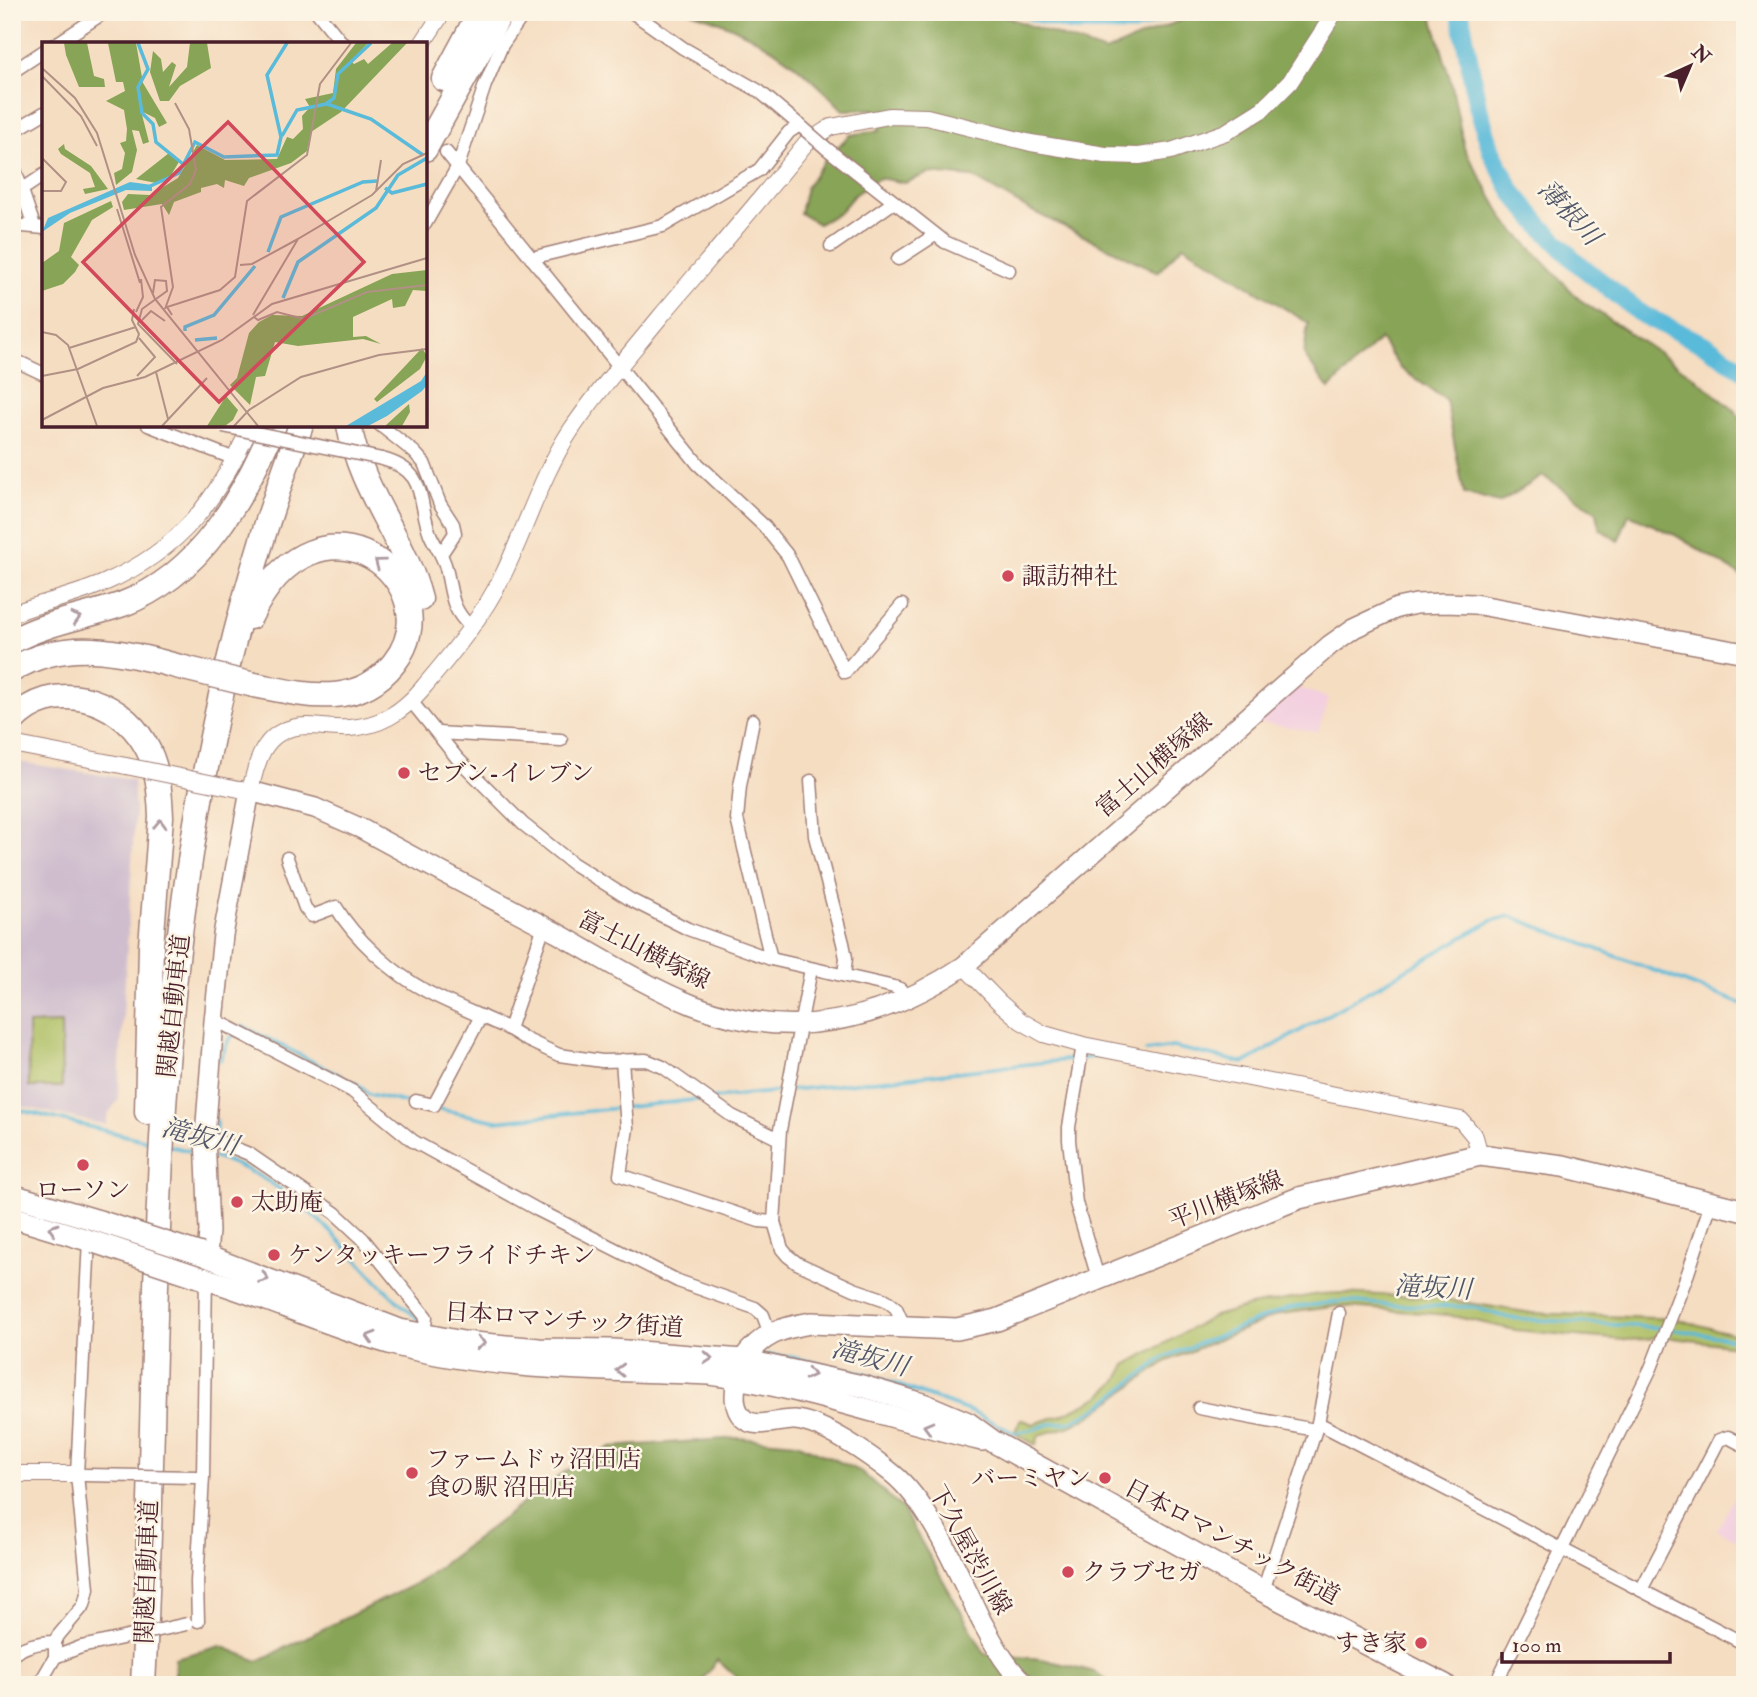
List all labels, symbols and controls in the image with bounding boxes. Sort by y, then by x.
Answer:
north arrow [1656,32,1726,102]
text: N [1686,39,1716,70]
inset map [42,42,427,427]
water label: 薄根川 [1531,174,1609,255]
one-way arrow [375,559,387,571]
place label: 諏訪神社 [1022,561,1118,592]
marker: 諏訪神社 [1000,568,1016,584]
one-way arrow [70,611,82,626]
street label: 富士山横塚線 [1089,706,1219,824]
place label: セブン-イレブン [418,758,594,789]
marker: セブン-イレブン [396,765,412,781]
one-way arrow [152,818,168,829]
street label: 富士山横塚線 [573,904,715,996]
street label: 関越自動車道 [151,933,197,1079]
water label: 滝坂川 [158,1111,245,1163]
marker: ローソン [75,1157,91,1173]
street label: 平川横塚線 [1164,1164,1288,1236]
place label: ローソン [35,1175,131,1206]
place label: 太助庵 [251,1187,323,1218]
marker: 太助庵 [229,1194,245,1210]
one-way arrow [47,1223,59,1238]
place label: ケンタッキーフライドチキン [288,1240,596,1271]
marker: ケンタッキーフライドチキン [266,1247,282,1263]
one-way arrow [258,1270,270,1284]
water label: 滝坂川 [1393,1270,1476,1306]
street label: 日本ロマンチック街道 [444,1296,684,1344]
one-way arrow [365,1331,377,1346]
water label: 滝坂川 [828,1332,915,1384]
one-way arrow [476,1336,487,1351]
one-way arrow [703,1350,714,1365]
one-way arrow [614,1362,625,1377]
one-way arrow [804,1365,816,1380]
one-way arrow [922,1420,934,1435]
place label: ファームドゥ沼田店 食の駅 沼田店 [426,1444,641,1503]
place label: バーミヤン [971,1463,1091,1494]
marker: ファームドゥ沼田店 食の駅 沼田店 [404,1465,420,1481]
marker: バーミヤン [1097,1470,1113,1486]
street label: 日本ロマンチック街道 [1119,1472,1345,1612]
street label: 下久屋渋川線 [922,1480,1018,1620]
street label: 関越自動車道 [129,1500,165,1644]
place label: クラブセガ [1082,1557,1202,1588]
marker: クラブセガ [1060,1564,1076,1580]
scale bar [1502,1620,1670,1664]
place label: すき家 [1335,1628,1407,1659]
text: 100 m [1512,1632,1562,1659]
marker: すき家 [1413,1635,1429,1651]

